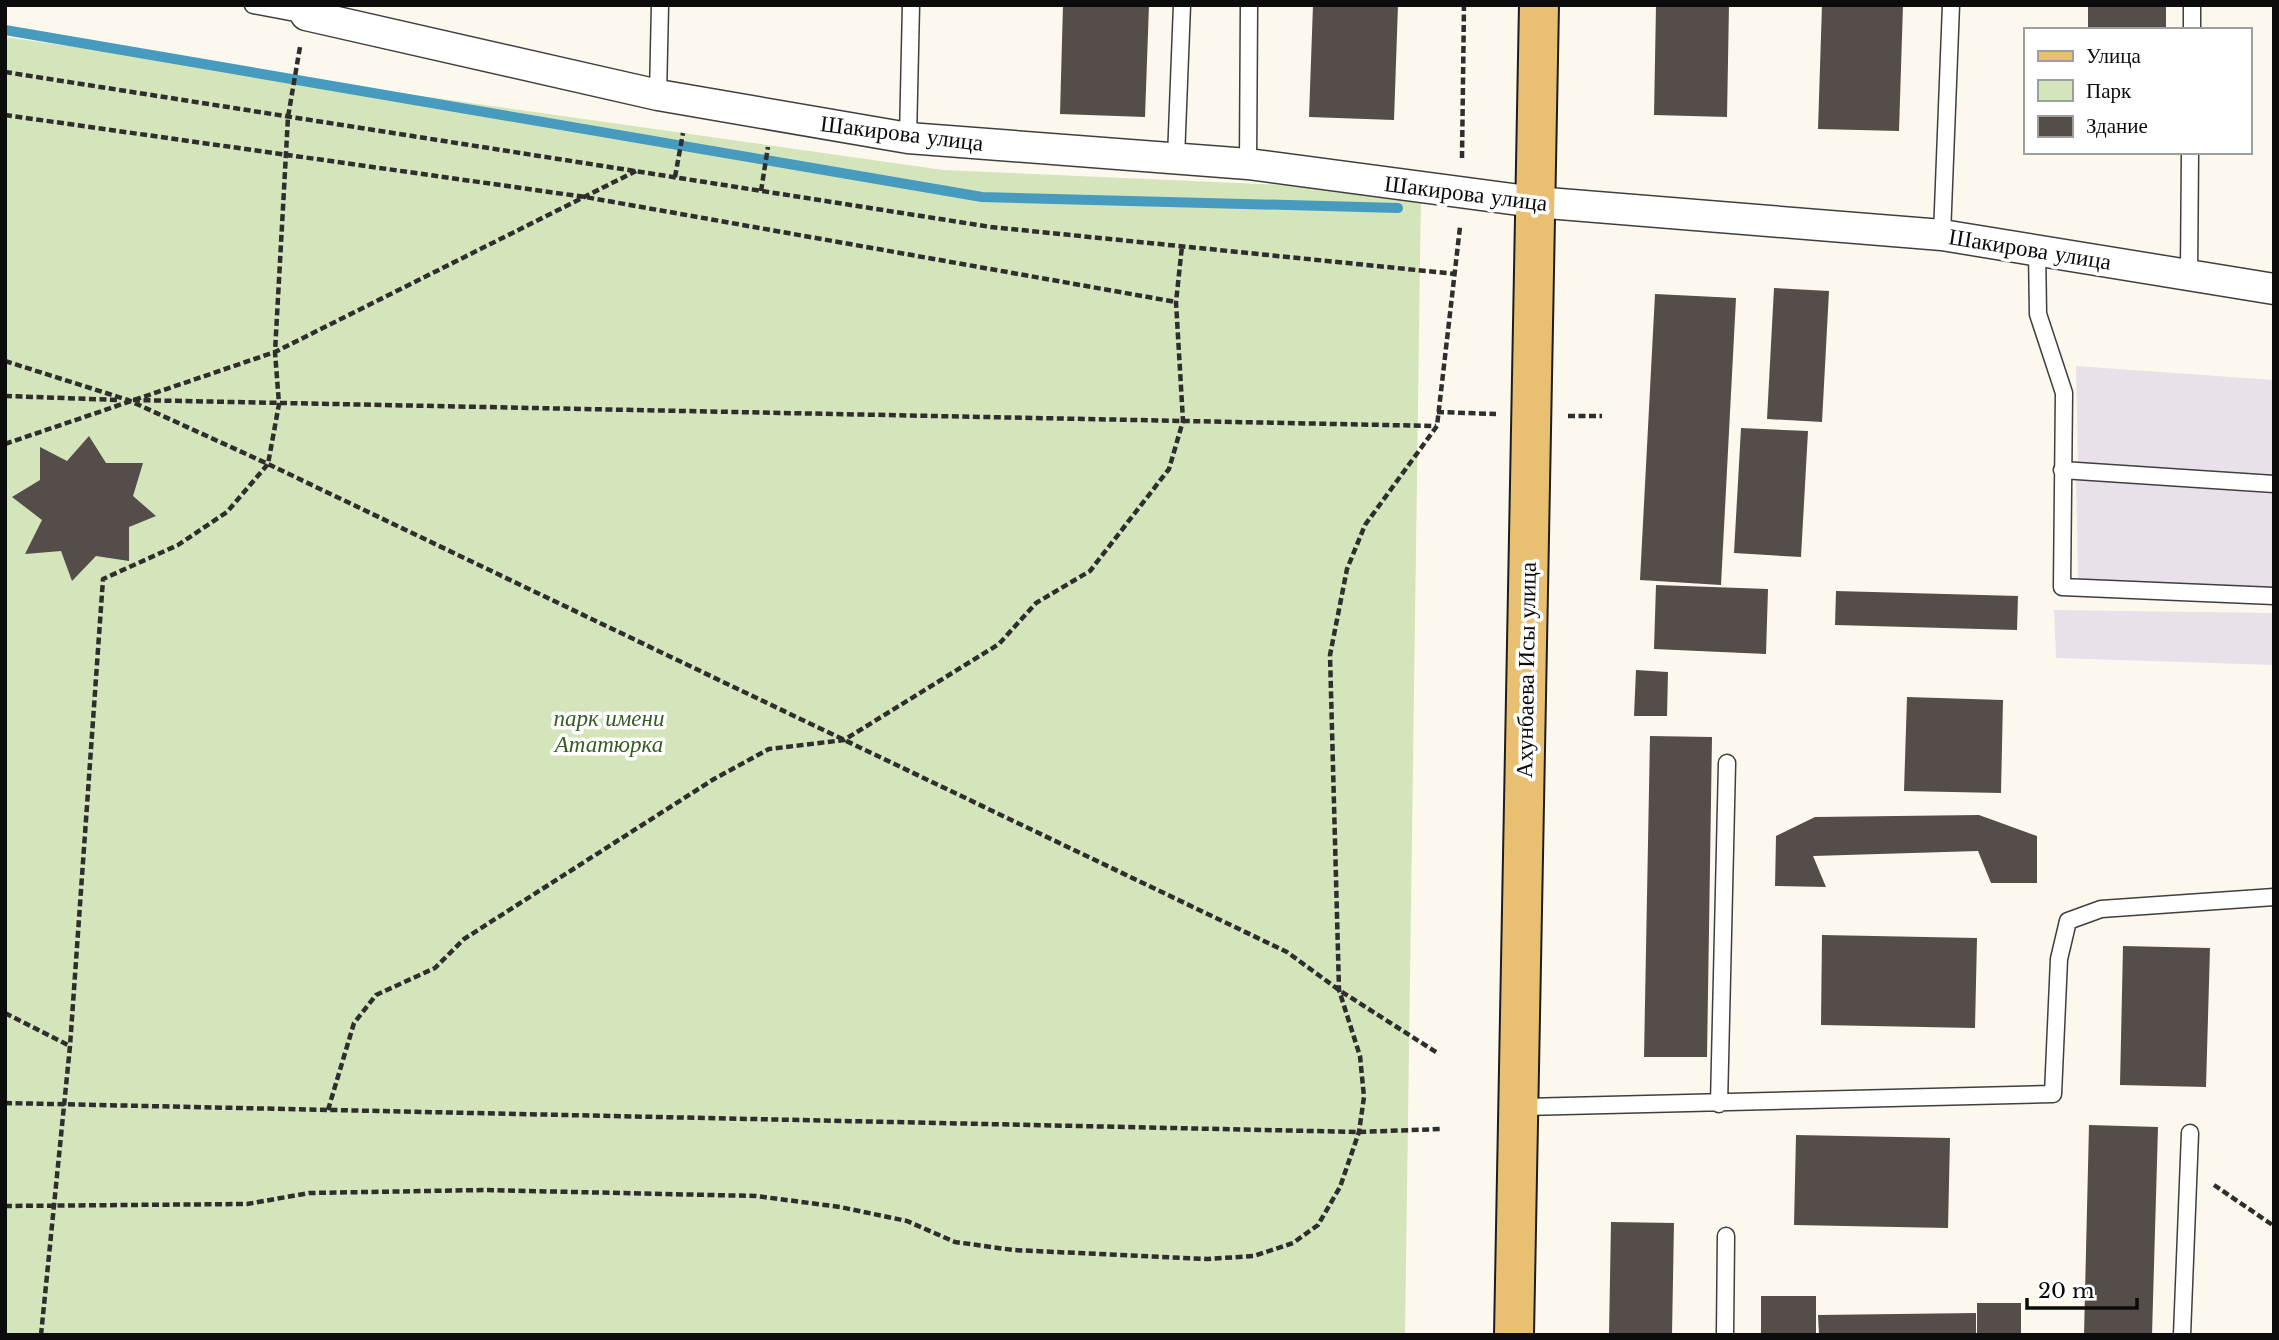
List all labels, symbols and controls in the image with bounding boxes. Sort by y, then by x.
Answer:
legend [2024,28,2251,154]
text: Улица [2086,43,2141,69]
text: Парк [2086,78,2132,104]
street label: Шакирова улица [819,109,985,157]
text: Здание [2086,113,2148,139]
street label: Шакирова улица [1383,169,1549,217]
street label: Шакирова улица [1947,222,2113,276]
street label: Ахунбаева Исы улица [1510,562,1542,778]
park label: парк имени Ататюрка [553,704,664,758]
scale bar [2027,1266,2137,1310]
text: 20 m [2038,1278,2095,1304]

